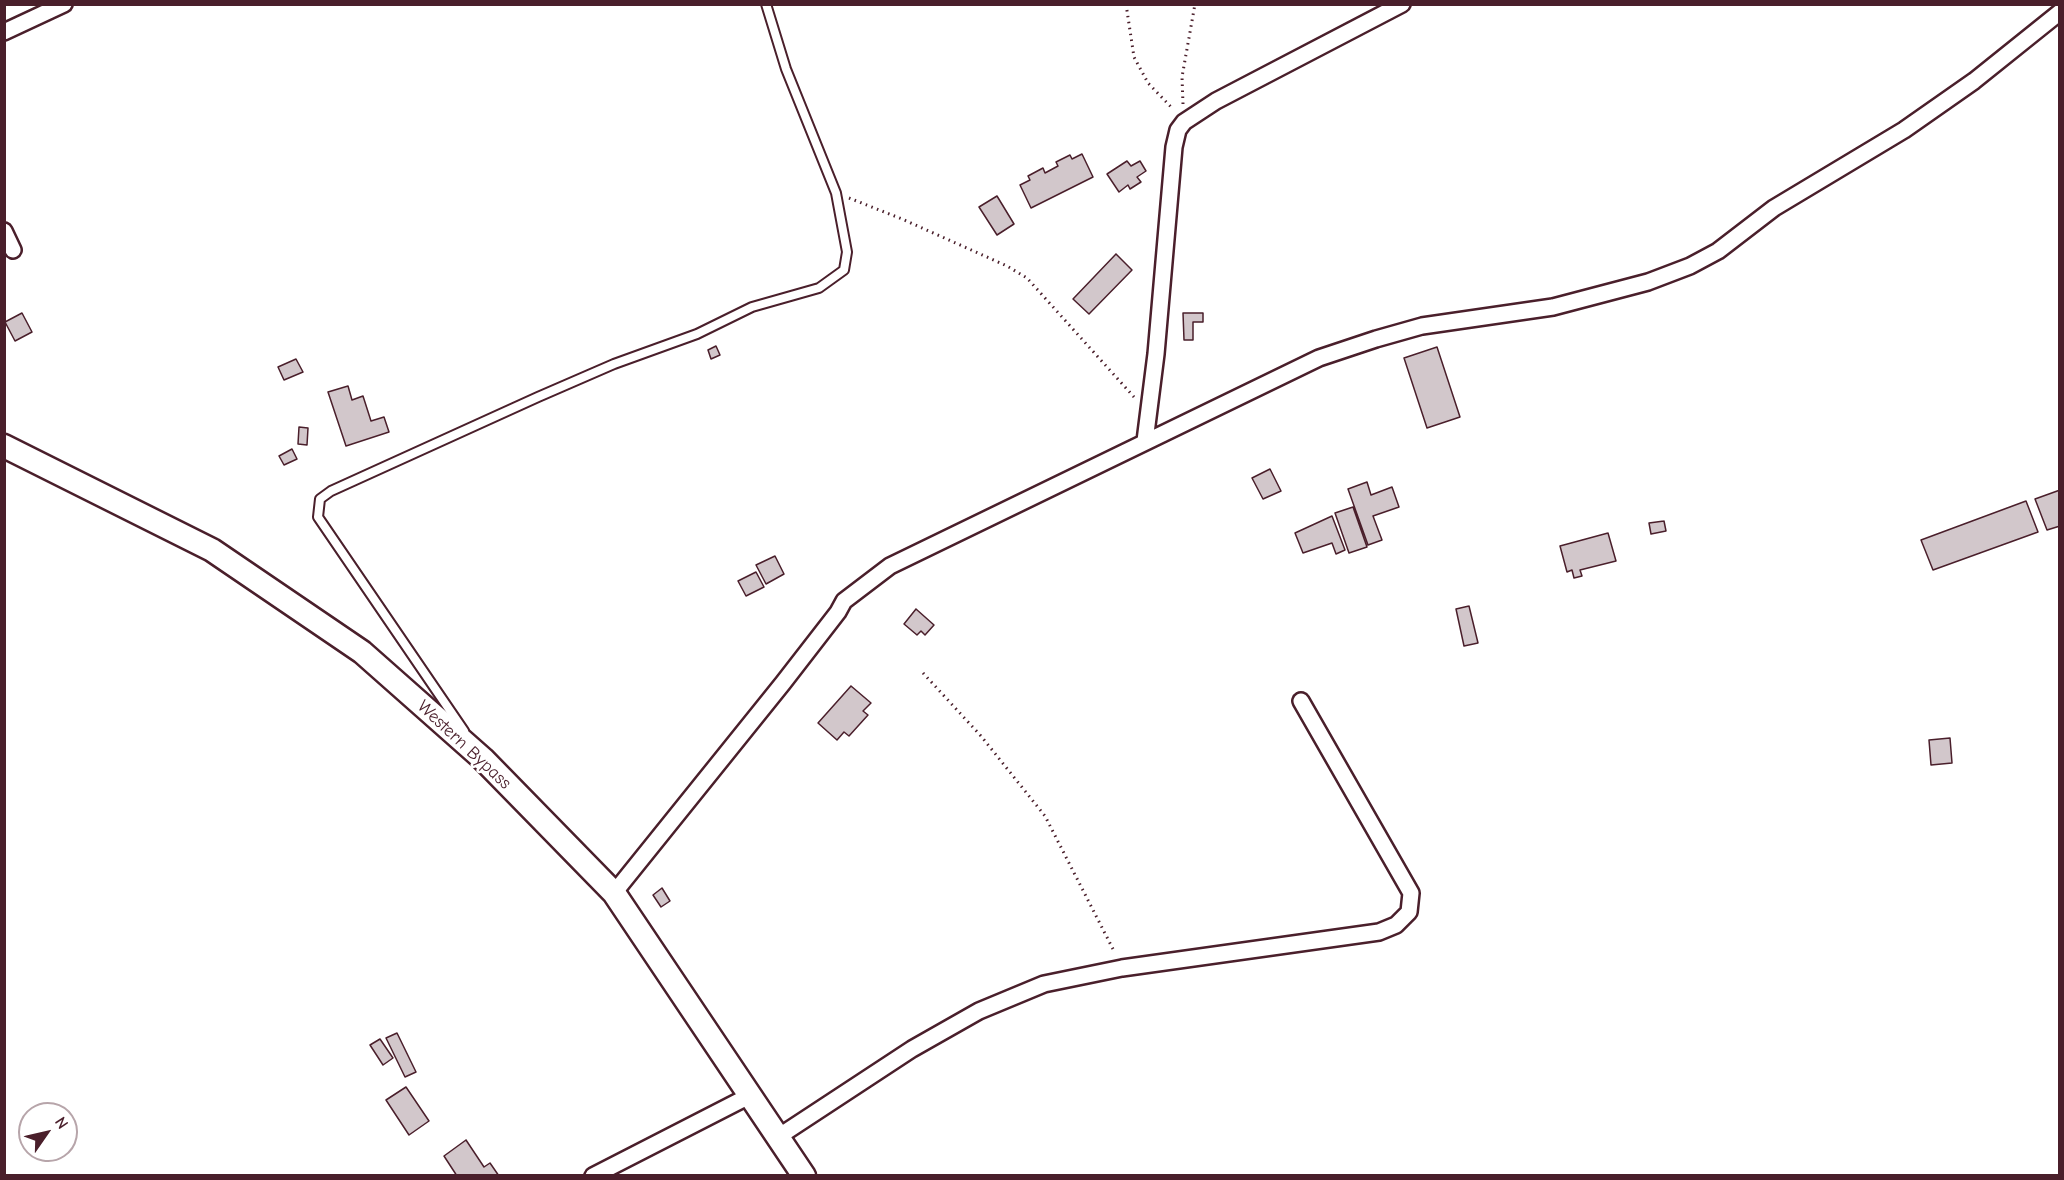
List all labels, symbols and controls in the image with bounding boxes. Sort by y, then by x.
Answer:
street label: Western Bypass [413,696,515,794]
north arrow [18,1102,78,1162]
text: N [51,1114,72,1132]

